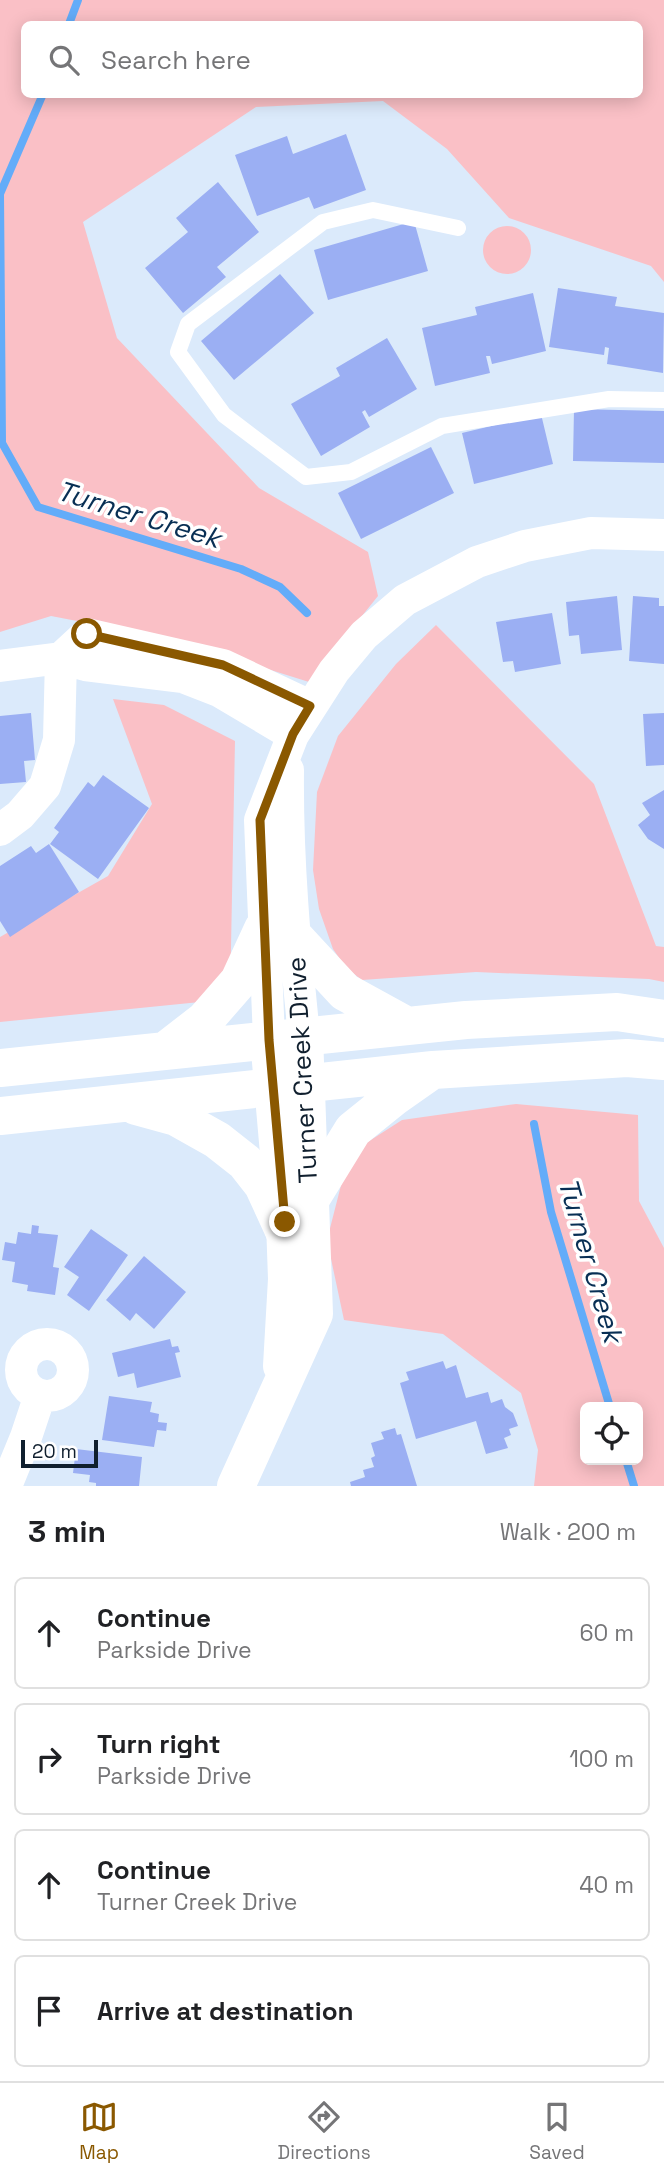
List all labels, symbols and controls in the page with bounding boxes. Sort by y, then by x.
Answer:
search box [21,21,643,98]
icon: search [45,41,83,79]
text: Search here [101,43,251,77]
water label: Turner Creek [53,472,228,557]
route start [71,618,102,649]
street label: Turner Creek Drive [279,956,325,1184]
water label: Turner Creek [550,1173,633,1349]
route end [269,1206,300,1237]
map controls [580,1402,643,1465]
button: locate [580,1402,643,1465]
scale bar [21,1437,98,1469]
text: 20 m [32,1439,77,1464]
text: 3 min [28,1512,106,1551]
text: Walk · 200 m [500,1517,636,1547]
text: Continue [97,1601,211,1635]
icon: ahead [30,1614,68,1652]
text: 60 m [579,1618,634,1648]
text: Parkside Drive [97,1635,252,1665]
text: Turn right [97,1727,221,1761]
icon: right [30,1740,68,1778]
text: 100 m [569,1744,634,1774]
text: Parkside Drive [97,1761,252,1791]
text: Continue [97,1853,211,1887]
icon: ahead [30,1866,68,1904]
text: 40 m [579,1870,634,1900]
text: Turner Creek Drive [97,1887,297,1917]
icon: arrive [30,1992,68,2030]
text: Arrive at destination [97,1994,354,2028]
tab: Map [79,2098,119,2165]
tab: Directions [278,2098,371,2165]
tab: Saved [529,2098,585,2165]

